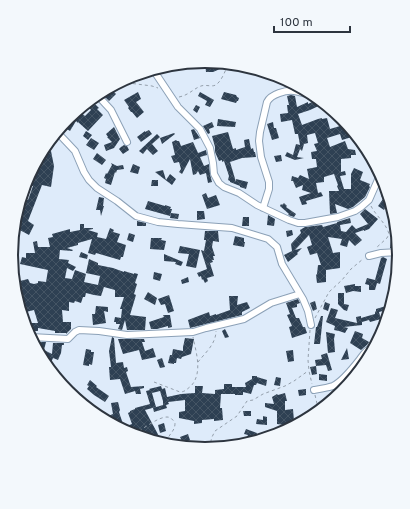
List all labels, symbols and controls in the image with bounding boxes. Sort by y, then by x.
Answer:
scale bar [274,8,350,34]
text: 100 m [280,15,313,31]

